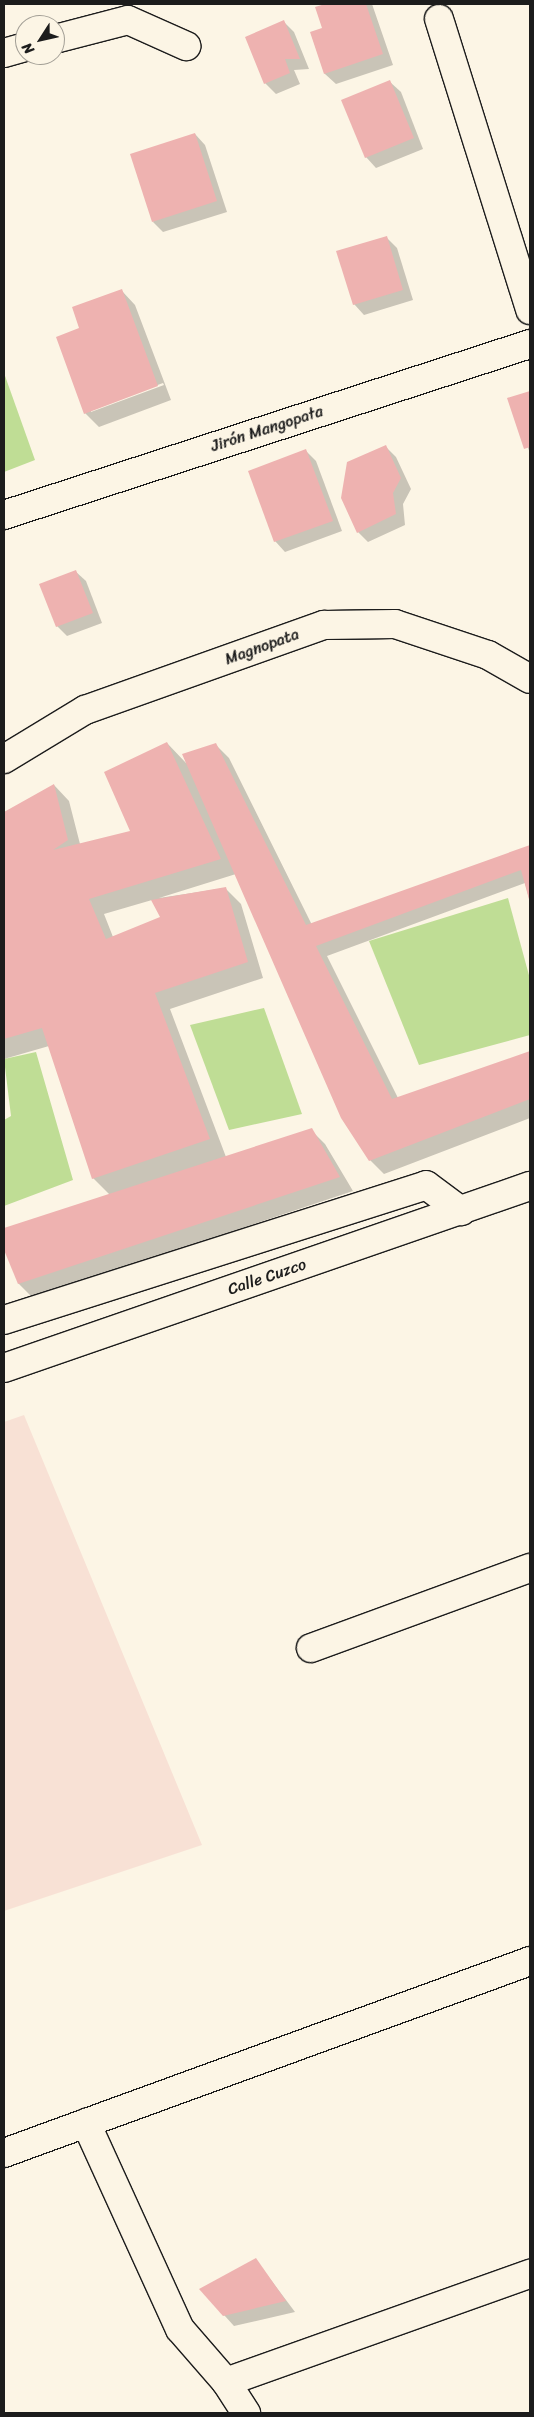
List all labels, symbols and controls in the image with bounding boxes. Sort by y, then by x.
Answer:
north arrow [15,15,65,65]
text: N [15,37,41,59]
street label: Jirón Mangopata [208,402,326,456]
street label: Magnopata [222,625,302,669]
street label: Calle Cuzco [225,1255,309,1299]

